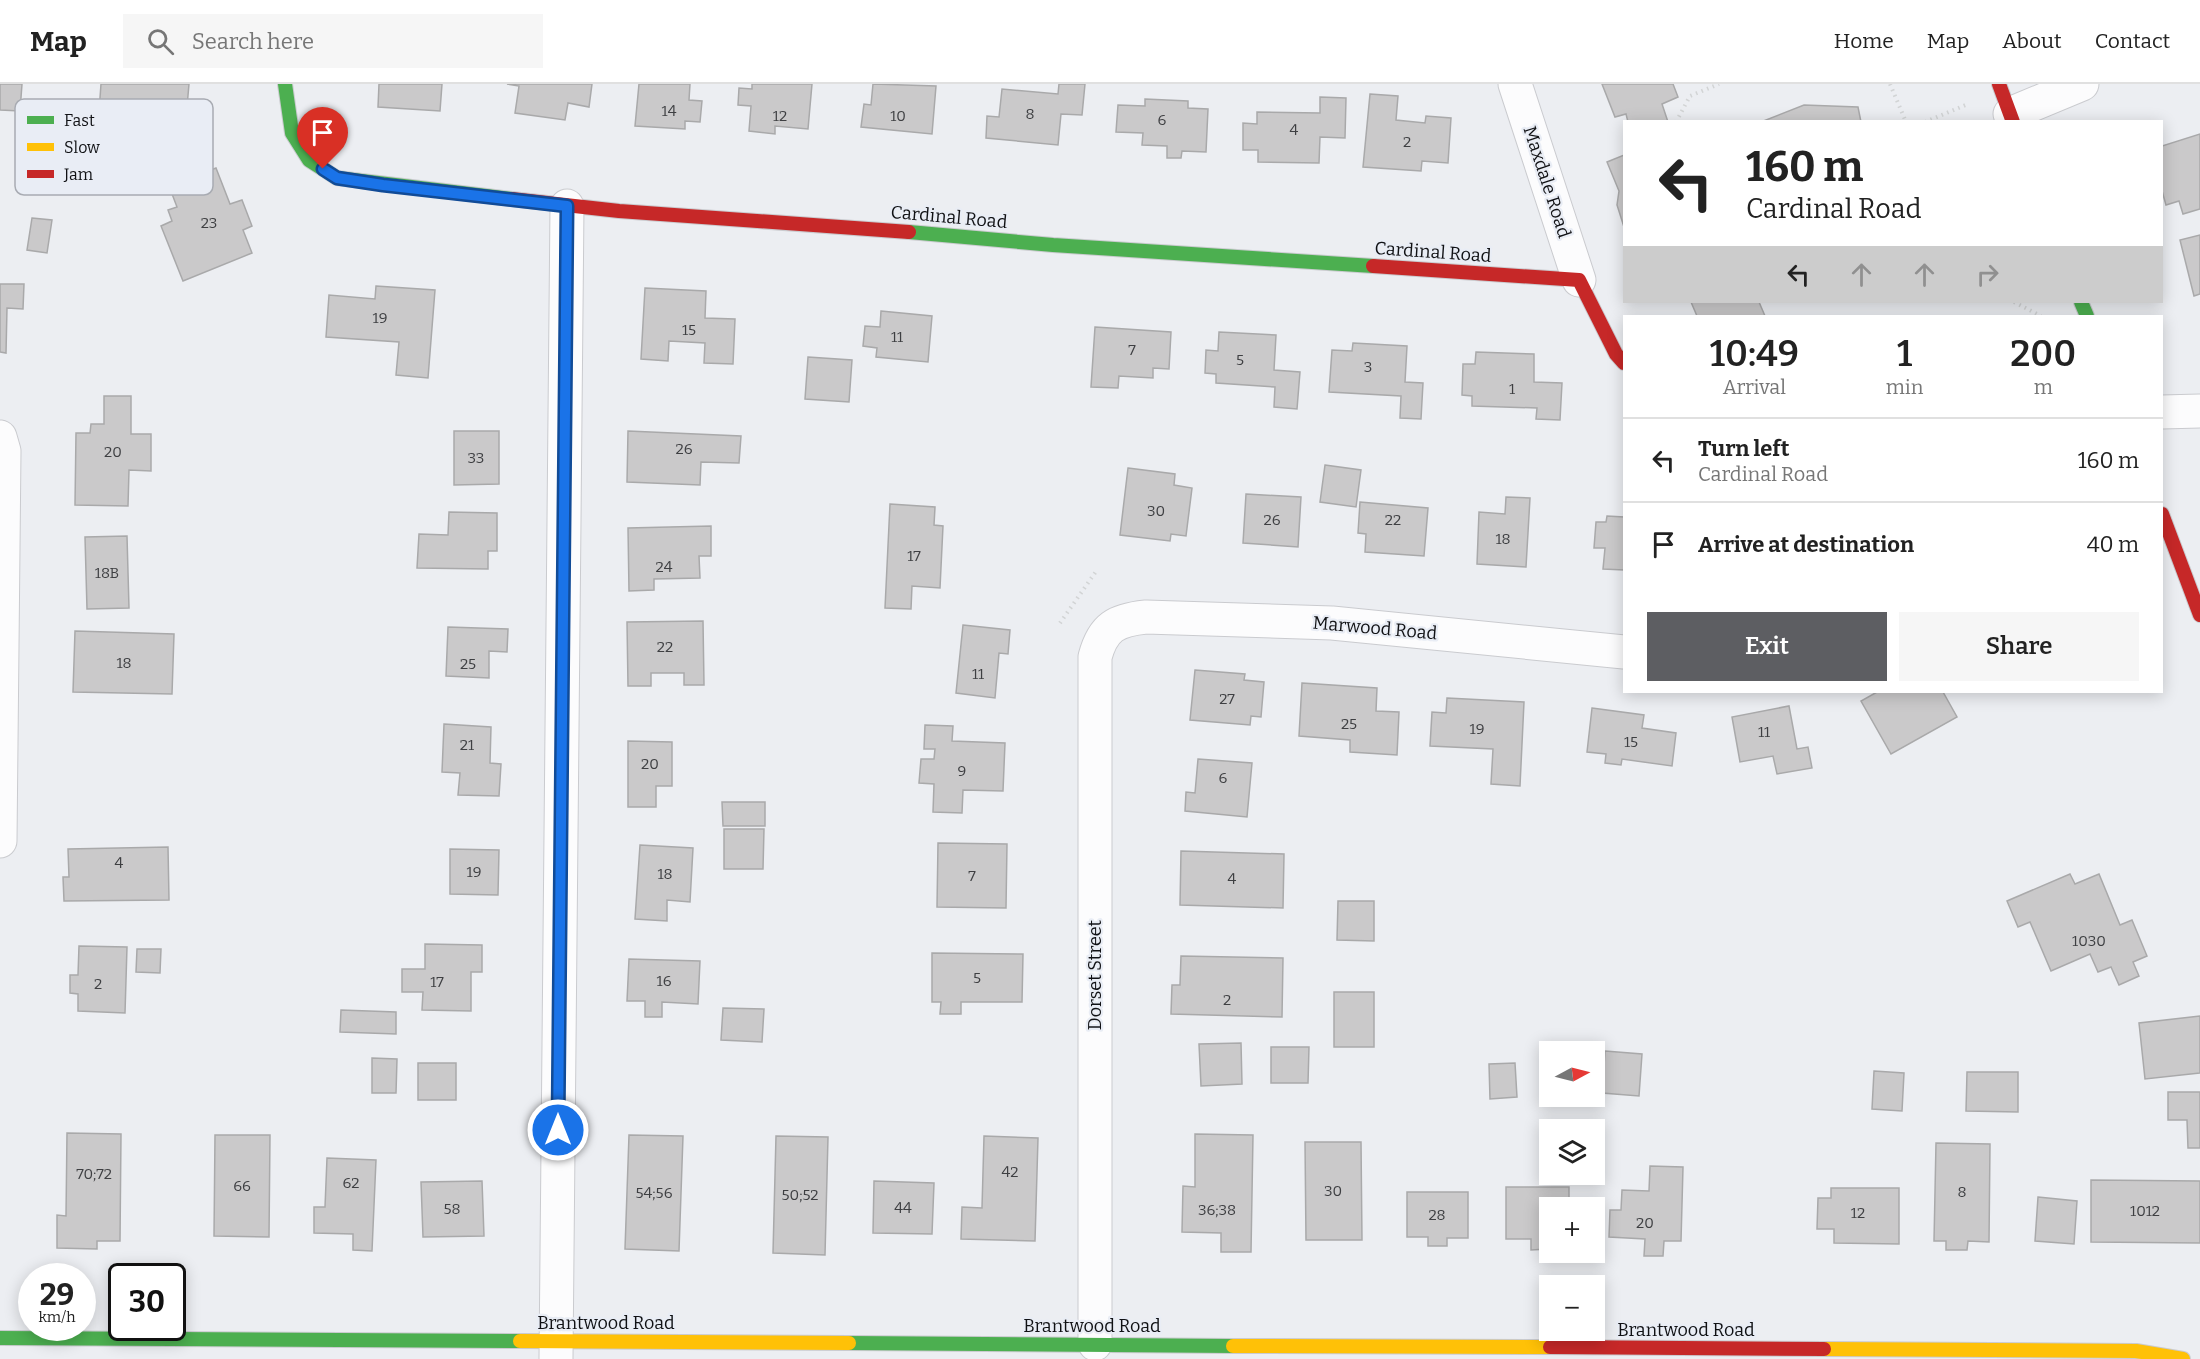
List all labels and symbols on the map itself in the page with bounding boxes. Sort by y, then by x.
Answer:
legend [15,99,213,195]
house number: 14 [662,102,677,120]
house number: 8 [1025,105,1035,123]
pin [297,107,348,169]
house number: 12 [773,107,787,125]
house number: 10 [890,107,906,125]
text: Fast [64,111,95,130]
house number: 6 [1158,111,1167,129]
house number: 4 [1290,121,1299,139]
street label: Maxdale Road [1519,123,1576,241]
house number: 2 [1403,133,1411,151]
text: Slow [64,138,100,157]
text: Jam [63,165,93,184]
street label: Cardinal Road [890,201,1009,233]
house number: 23 [201,214,217,232]
street label: Cardinal Road [1374,237,1492,267]
house number: 19 [373,309,387,327]
house number: 15 [682,321,696,339]
house number: 11 [891,328,903,346]
house number: 7 [1128,341,1136,359]
house number: 5 [1236,351,1244,369]
house number: 3 [1364,358,1372,376]
house number: 1 [1509,380,1515,398]
house number: 26 [676,440,693,458]
house number: 20 [104,443,122,461]
house number: 33 [468,449,484,467]
house number: 30 [1147,502,1165,520]
house number: 26 [1264,511,1281,529]
house number: 22 [1385,511,1401,529]
house number: 18 [1495,530,1511,548]
house number: 17 [907,547,921,565]
house number: 24 [656,558,673,576]
house number: 18B [95,564,119,582]
street label: Marwood Road [1312,612,1439,644]
house number: 22 [657,638,673,656]
house number: 18 [116,654,132,672]
house number: 25 [460,655,476,673]
house number: 11 [972,665,984,683]
house number: 27 [1219,690,1235,708]
house number: 25 [1341,715,1357,733]
house number: 19 [1470,720,1484,738]
house number: 11 [1758,723,1770,741]
house number: 15 [1624,733,1638,751]
house number: 21 [460,736,474,754]
house number: 20 [641,755,659,773]
house number: 9 [958,762,966,780]
house number: 6 [1219,769,1228,787]
house number: 4 [115,854,124,872]
house number: 19 [467,863,481,881]
house number: 18 [657,865,673,883]
house number: 7 [968,867,976,885]
house number: 4 [1228,870,1237,888]
street label: Dorset Street [1084,919,1106,1030]
house number: 1030 [2072,932,2106,950]
house number: 5 [973,969,981,987]
house number: 16 [657,972,672,990]
house number: 17 [430,973,444,991]
house number: 2 [94,975,102,993]
house number: 2 [1223,991,1231,1009]
north arrow [1539,1041,1605,1107]
position arrow [526,1098,590,1162]
house number: 42 [1002,1163,1018,1181]
house number: 70;72 [76,1165,112,1183]
house number: 62 [343,1174,359,1192]
house number: 66 [233,1177,251,1195]
house number: 30 [1324,1182,1342,1200]
house number: 8 [1957,1183,1967,1201]
house number: 54;56 [636,1184,673,1202]
house number: 50;52 [782,1186,818,1204]
house number: 44 [894,1199,912,1217]
house number: 58 [443,1200,461,1218]
house number: 36;38 [1198,1201,1236,1219]
house number: 1012 [2130,1202,2160,1220]
house number: 12 [1851,1204,1865,1222]
house number: 28 [1428,1206,1446,1224]
house number: 20 [1636,1214,1654,1232]
speed limit sign: 30 [108,1263,186,1341]
street label: Brantwood Road [537,1312,675,1334]
street label: Brantwood Road [1023,1315,1161,1337]
street label: Brantwood Road [1617,1319,1755,1341]

